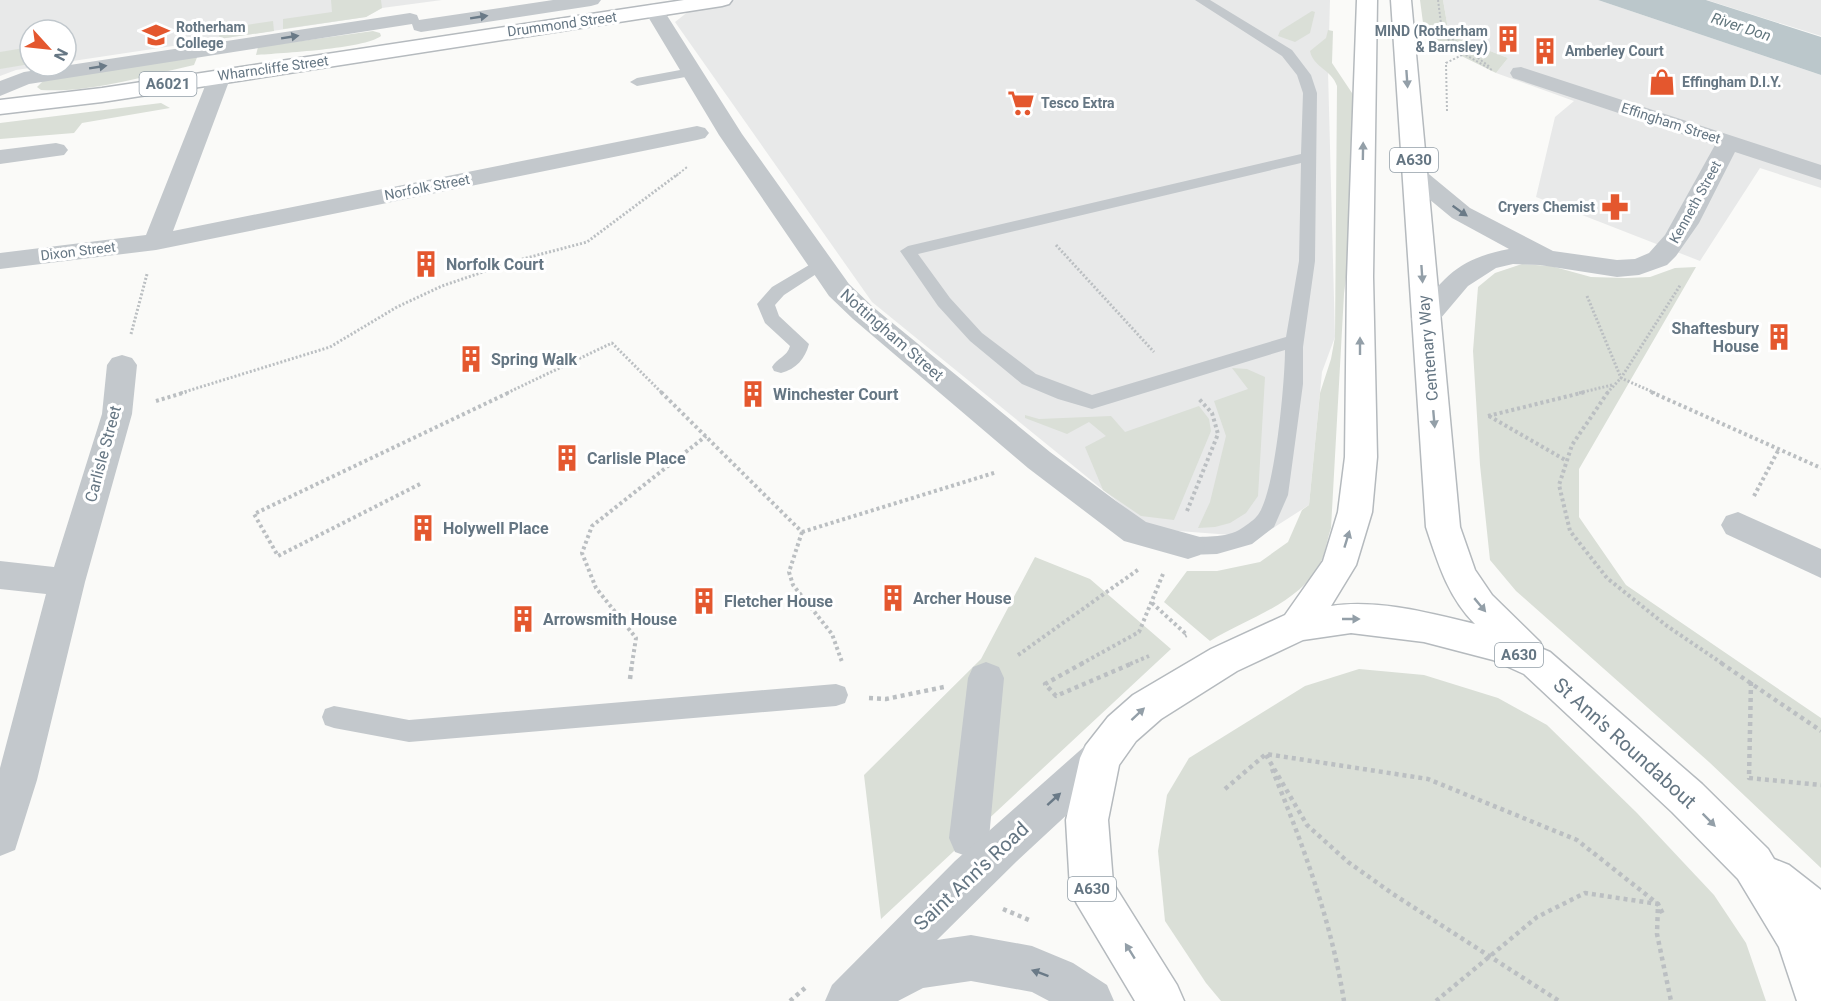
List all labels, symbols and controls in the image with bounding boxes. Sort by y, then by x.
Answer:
street label: Drummond Street [506,8,618,40]
water label: River Don [1709,9,1773,45]
one-way arrow [470,13,489,22]
north arrow [18,18,78,78]
place label: Rotherham College [176,19,246,51]
school or university icon: Rotherham College [141,20,171,50]
place label: MIND (Rotherham & Barnsley) [1375,23,1488,56]
building icon: MIND (Rotherham & Barnsley) [1493,24,1523,54]
one-way arrow [281,33,300,42]
building icon: Amberley Court [1530,36,1560,66]
place label: Amberley Court [1565,43,1664,59]
text: N [50,45,72,64]
street label: Wharncliffe Street [217,52,330,84]
one-way arrow [88,62,107,71]
shop icon: Effingham D.I.Y. [1647,67,1677,97]
one-way arrow [1403,70,1412,89]
road number: A6021 [140,72,196,96]
place label: Effingham D.I.Y. [1682,74,1781,90]
supermarket icon: Tesco Extra [1006,88,1036,118]
place label: Tesco Extra [1041,95,1115,111]
street label: Effingham Street [1619,99,1723,147]
one-way arrow [1358,141,1368,160]
road number: A630 [1390,148,1438,172]
street label: Kenneth Street [1666,158,1724,246]
street label: Norfolk Street [383,171,471,203]
pharmacy icon: Cryers Chemist [1600,192,1630,222]
place label: Cryers Chemist [1498,199,1595,215]
one-way arrow [1452,205,1468,217]
street label: Dixon Street [40,238,117,264]
building icon: Norfolk Court [411,249,441,279]
place label: Norfolk Court [446,255,545,274]
one-way arrow [1417,264,1426,283]
street label: Nottingham Street [837,285,947,385]
street label: Centenary Way [1414,294,1442,402]
place label: Shaftesbury House [1672,319,1760,356]
building icon: Shaftesbury House [1764,322,1794,352]
one-way arrow [1355,336,1365,355]
building icon: Spring Walk [456,344,486,374]
place label: Spring Walk [491,350,578,369]
building icon: Winchester Court [738,379,768,409]
place label: Winchester Court [773,385,899,404]
street label: Carlisle Street [81,404,125,504]
one-way arrow [1429,410,1439,429]
building icon: Carlisle Place [552,443,582,473]
place label: Carlisle Place [587,449,686,468]
building icon: Holywell Place [408,513,438,543]
place label: Holywell Place [443,519,549,538]
one-way arrow [1343,530,1352,548]
building icon: Archer House [878,583,908,613]
building icon: Fletcher House [689,586,719,616]
place label: Archer House [913,589,1012,608]
place label: Fletcher House [724,592,833,611]
one-way arrow [1473,597,1486,613]
building icon: Arrowsmith House [508,604,538,634]
place label: Arrowsmith House [543,610,677,629]
one-way arrow [1342,614,1361,624]
road number: A630 [1495,643,1543,667]
street label: St Ann's Roundabout [1549,673,1701,813]
one-way arrow [1131,708,1145,722]
one-way arrow [1047,792,1062,806]
one-way arrow [1702,813,1716,827]
street label: Saint Ann's Road [909,817,1033,935]
road number: A630 [1068,877,1116,901]
one-way arrow [1125,943,1136,959]
one-way arrow [1031,967,1049,977]

